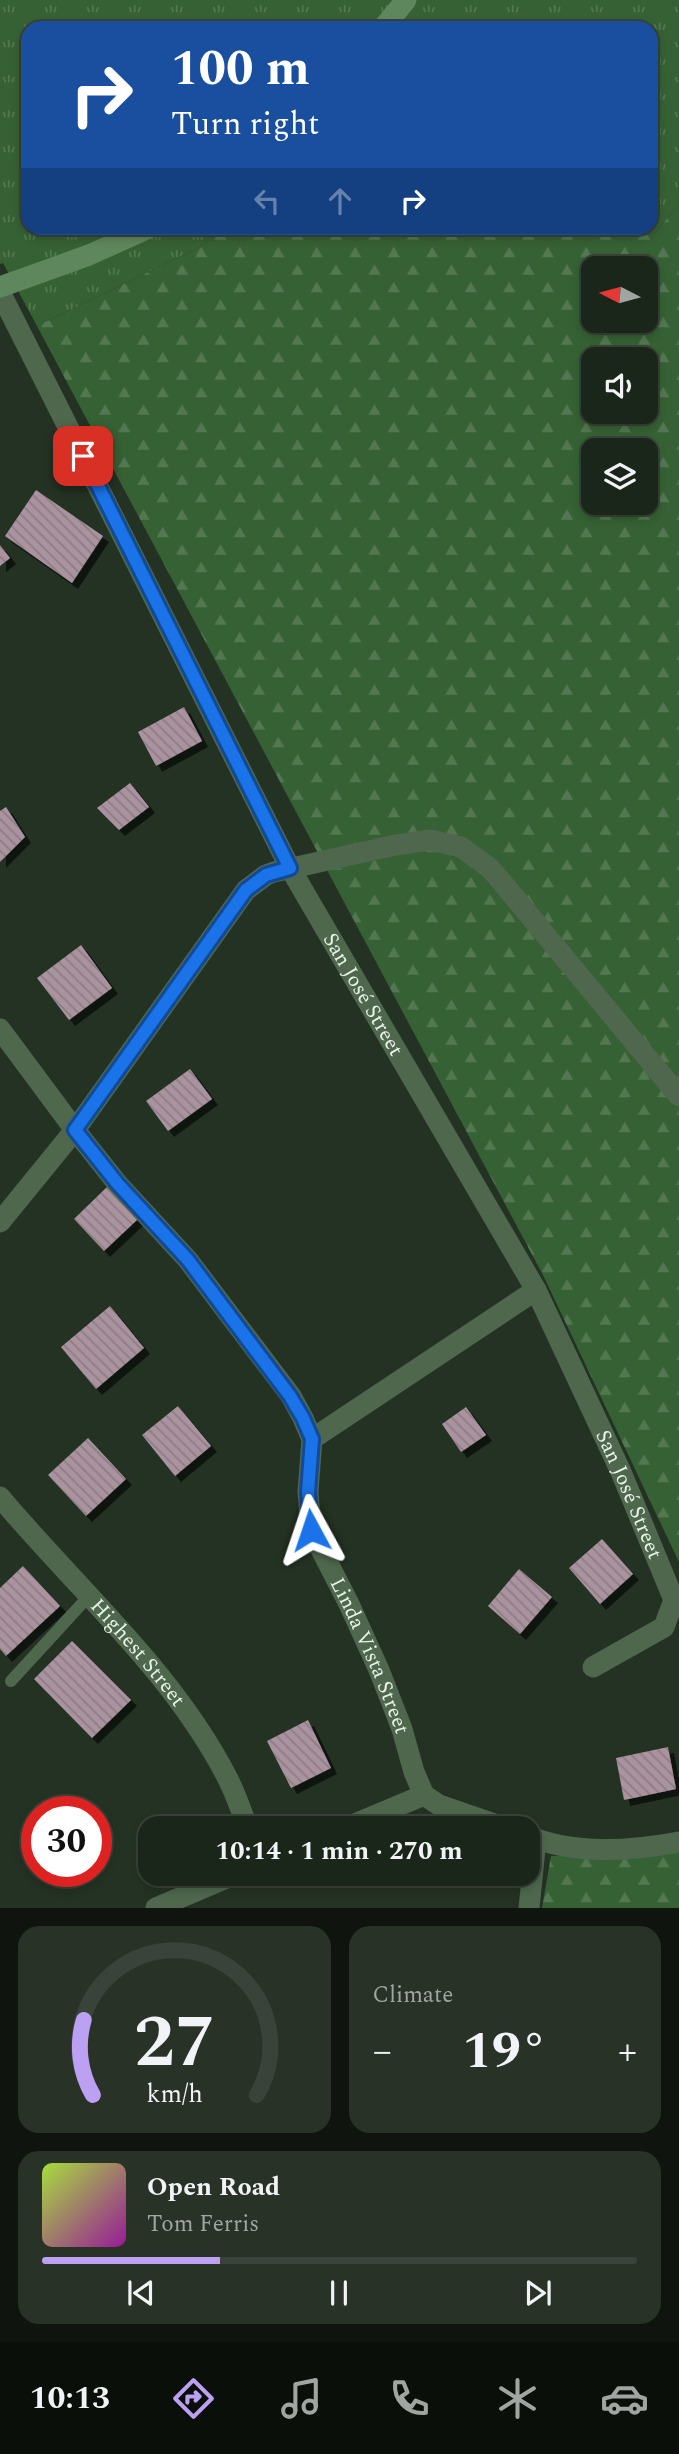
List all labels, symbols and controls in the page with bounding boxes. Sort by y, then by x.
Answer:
text: 100 m [171,32,310,107]
icon: right [56,49,147,140]
text: Turn right [171,100,319,149]
icon: left [248,182,286,220]
icon: ahead [321,182,359,220]
icon: right [394,182,432,220]
north arrow [581,256,658,332]
map controls [581,256,658,515]
button: sound [581,347,658,424]
pin [53,426,113,486]
icon: arrive [64,437,102,475]
button: layers [581,438,658,515]
street label: San José Street [314,927,411,1062]
street label: San José Street [586,1425,670,1564]
position arrow [274,1493,348,1567]
street label: Linda Vista Street [321,1572,418,1738]
street label: Highest Street [82,1591,193,1714]
speed limit sign: 30 [21,1796,112,1887]
text: 10:14 · 1 min · 270 m [215,1831,463,1871]
text: Climate [373,1978,453,2013]
text: 27 [133,1989,215,2100]
text: 19° [463,2012,547,2091]
text: − [373,2023,392,2081]
text: + [618,2023,637,2081]
text: km/h [146,2076,202,2114]
text: Open Road [147,2167,280,2207]
text: Tom Ferris [147,2207,259,2242]
icon: previous [122,2274,160,2312]
icon: pause [320,2274,358,2312]
icon: next [519,2274,557,2312]
text: 10:13 [29,2374,110,2423]
icon: directions [169,2374,218,2423]
icon: music [277,2374,326,2423]
icon: phone [385,2374,434,2423]
icon: climate [493,2374,542,2423]
icon: car [600,2374,649,2423]

